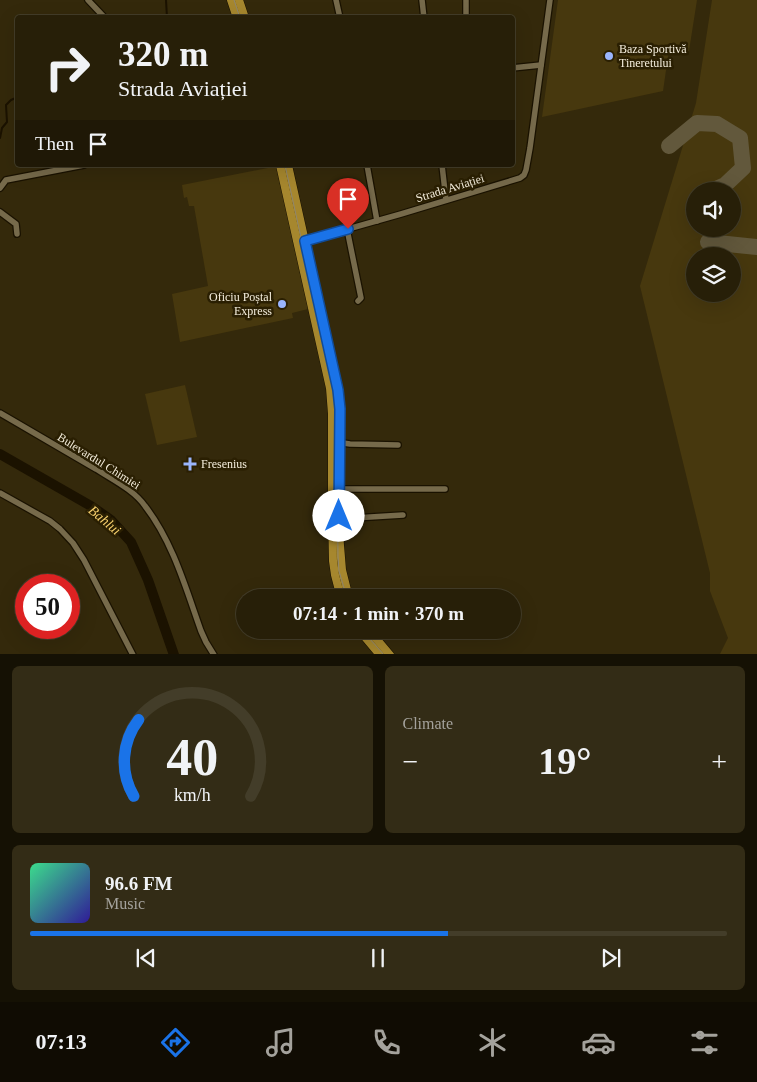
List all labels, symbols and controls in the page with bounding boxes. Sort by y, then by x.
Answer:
icon: right [35,35,100,100]
text: 320 m [118,35,208,74]
place label: Baza Sportivă Tineretului [619,42,687,70]
marker: Baza Sportivă Tineretului [603,50,615,62]
text: Strada Aviației [118,76,248,101]
icon: arrive [84,130,112,158]
text: Then [35,133,74,154]
street label: Strada Aviației [414,171,487,205]
pin [327,178,369,229]
map controls [686,182,741,302]
button: sound [686,182,741,237]
icon: arrive [334,185,362,213]
button: layers [686,247,741,302]
place label: Oficiu Poștal Express [209,290,273,318]
marker: Oficiu Poștal Express [276,298,288,310]
street label: Bulevardul Chimiei [55,430,144,492]
marker: Fresenius [183,457,197,471]
place label: Fresenius [201,457,247,471]
position arrow [312,489,364,541]
water label: Bahlui [86,503,124,538]
speed limit sign: 50 [15,574,80,639]
text: 07:14 · 1 min · 370 m [293,603,464,624]
text: Climate [403,715,453,732]
text: 40 [166,729,218,786]
text: 19° [538,740,591,782]
text: − [403,746,418,777]
text: + [711,746,727,777]
text: km/h [174,785,211,805]
text: 96.6 FM [105,873,173,894]
text: Music [105,895,145,912]
icon: previous [132,944,160,972]
icon: pause [364,944,392,972]
icon: next [597,944,625,972]
icon: directions [158,1025,193,1060]
icon: music [263,1025,298,1060]
icon: phone [369,1025,404,1060]
icon: climate [475,1025,510,1060]
icon: car [581,1025,616,1060]
icon: filters [687,1025,722,1060]
text: 07:13 [35,1029,87,1054]

